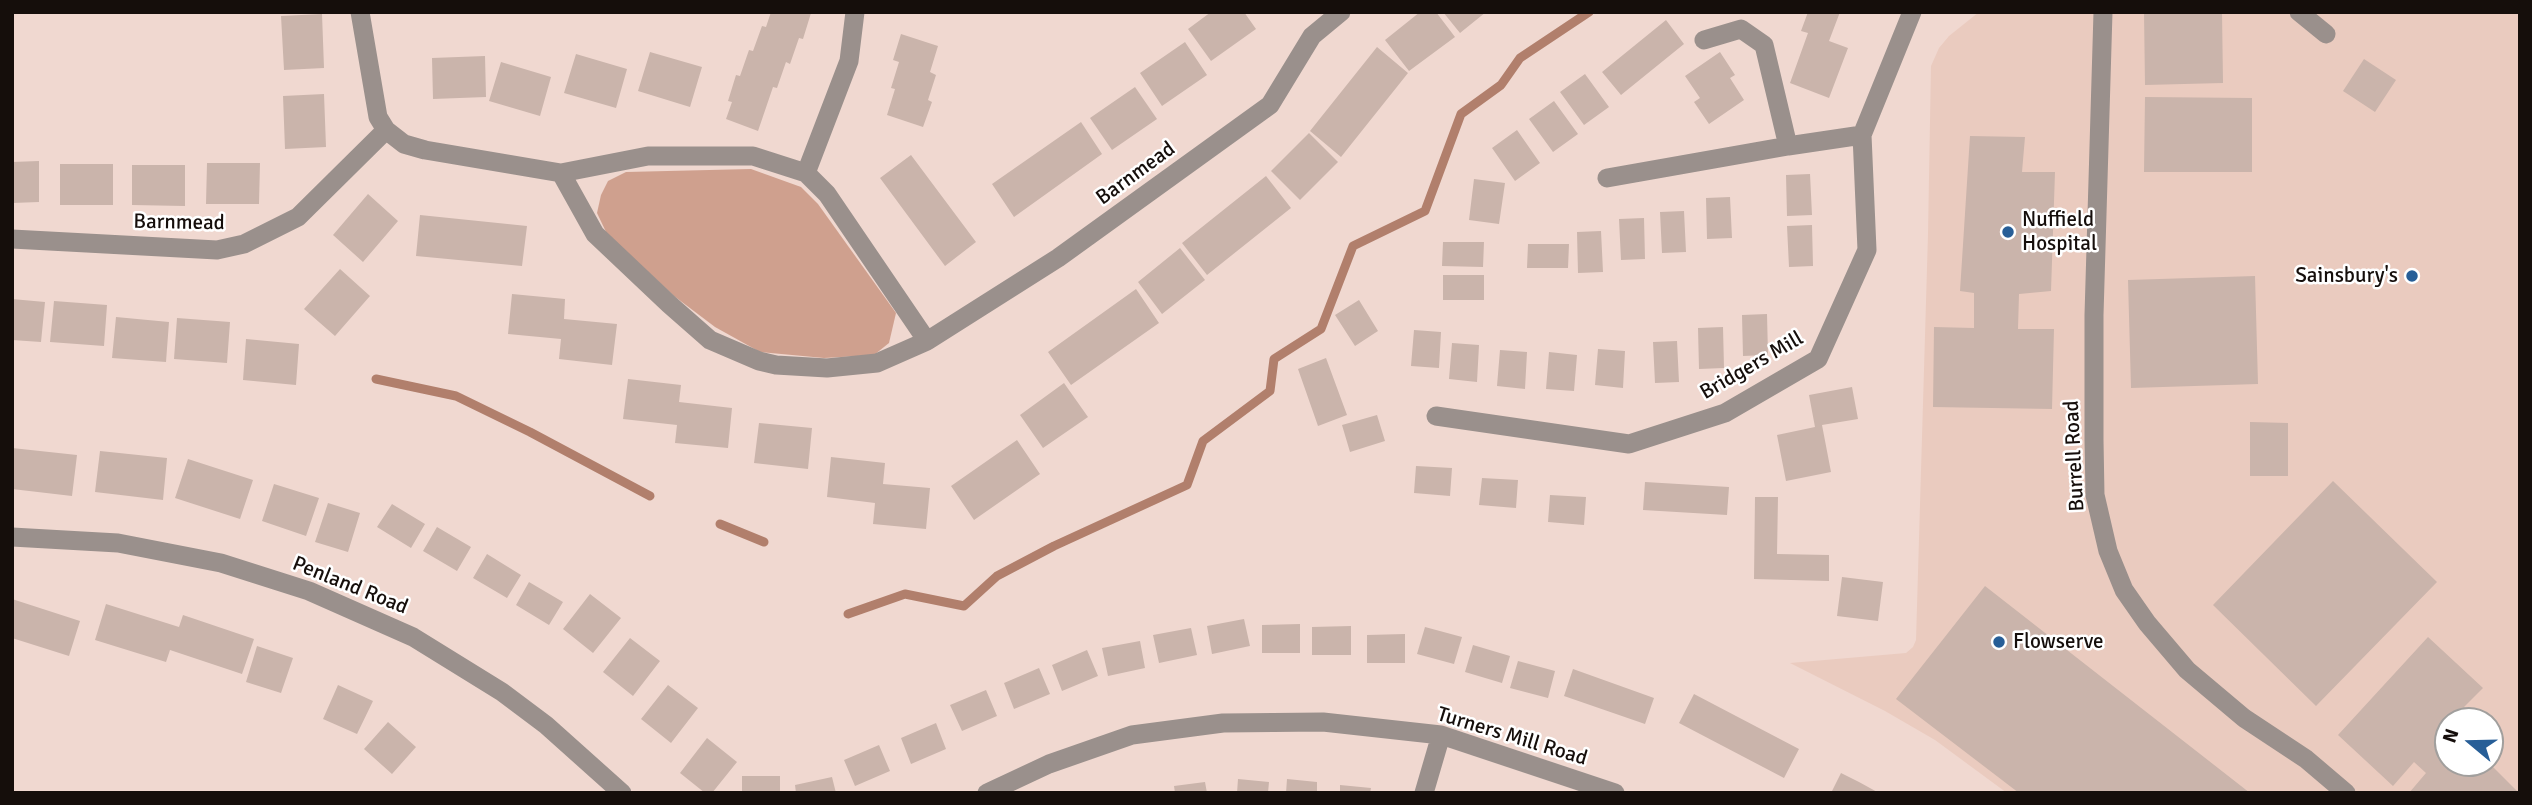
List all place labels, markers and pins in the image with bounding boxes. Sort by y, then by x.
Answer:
place label: Nuffield Hospital [2022,207,2097,257]
marker: Nuffield Hospital [2000,224,2016,240]
place label: Sainsbury's [2295,263,2398,289]
marker: Sainsbury's [2404,268,2420,284]
place label: Flowserve [2013,629,2104,655]
marker: Flowserve [1991,634,2007,650]

